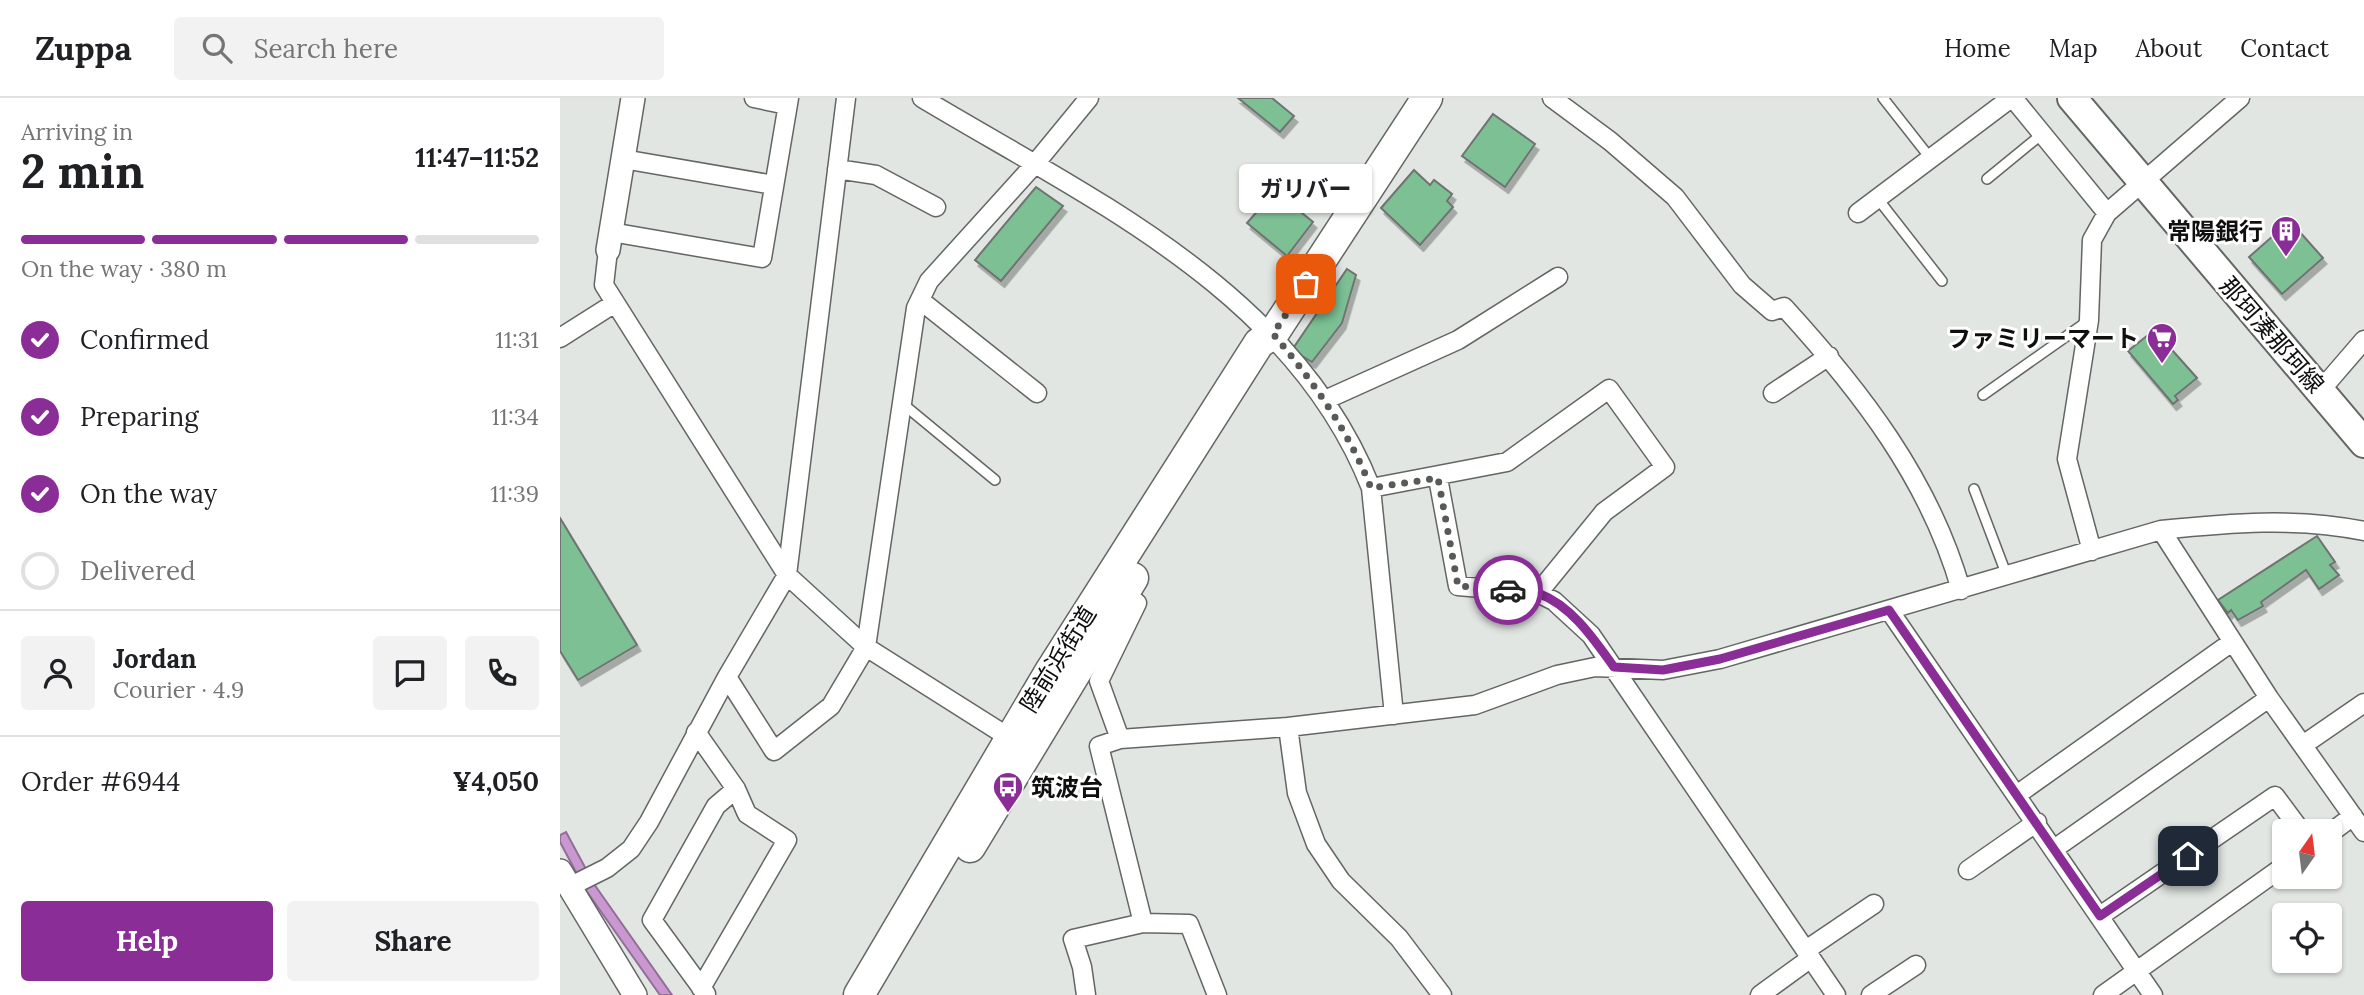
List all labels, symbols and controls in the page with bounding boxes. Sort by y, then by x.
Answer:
search box [174,17,664,80]
text: Zuppa [35,27,132,69]
icon: search [198,29,236,67]
text: Search here [254,32,398,65]
text: Home [1944,33,2011,64]
text: Map [2049,33,2098,64]
text: About [2136,33,2202,64]
text: Contact [2240,33,2329,64]
text: Arriving in [21,117,133,146]
text: 11:47–11:52 [415,141,539,174]
text: 2 min [21,142,144,201]
callout: ガリバー [1240,165,1372,214]
text: ガリバー [1260,174,1352,203]
building icon: 常陽銀行 [2269,214,2303,258]
place label: 常陽銀行 [2167,216,2263,247]
text: On the way · 380 m [21,254,227,283]
pin [1276,254,1336,314]
icon: bag [1287,265,1325,303]
street label: 那珂湊那珂線 [2213,270,2331,400]
icon: check [21,321,59,359]
supermarket icon: ファミリーマート [2145,321,2179,365]
text: Confirmed [80,323,209,356]
place label: ファミリーマート [1947,323,2139,354]
text: 11:31 [495,325,539,354]
icon: check [21,398,59,436]
text: Preparing [80,400,199,433]
text: 11:34 [491,402,539,431]
icon: check [21,475,59,513]
text: On the way [80,477,217,510]
text: 11:39 [490,479,539,508]
text: Delivered [80,554,196,587]
courier [1473,555,1543,625]
icon: car [1489,571,1527,609]
street label: 陸前浜街道 [1013,600,1103,718]
button: person [21,636,95,710]
button: chat [373,636,447,710]
button: phone [465,636,539,710]
text: Jordan [113,642,197,675]
text: Courier · 4.9 [113,675,244,704]
text: Order #6944 [21,765,180,798]
text: ¥4,050 [453,765,539,798]
bus stop icon: 筑波台 [991,770,1025,814]
place label: 筑波台 [1031,772,1103,803]
north arrow [2272,819,2342,889]
map controls [2272,819,2342,973]
pin [2158,826,2218,886]
icon: home [2169,837,2207,875]
button: Help [21,901,273,981]
button: Share [287,901,539,981]
button: locate [2272,903,2342,973]

